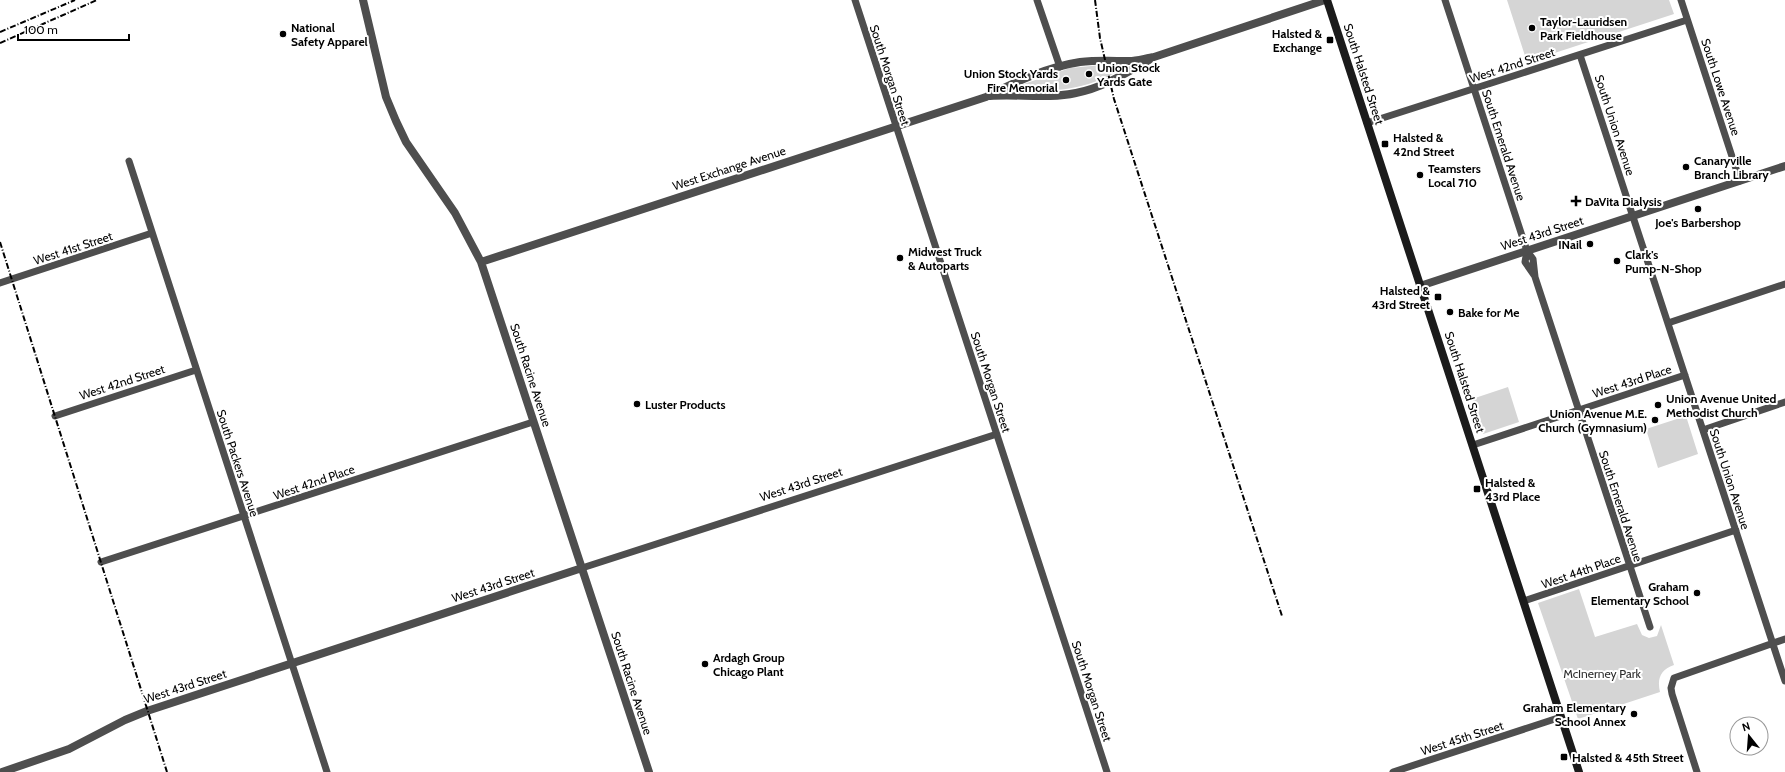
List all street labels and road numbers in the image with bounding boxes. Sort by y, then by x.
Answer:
street label: South Halsted Street [1341,22,1387,126]
street label: South Morgan Street [867,23,913,127]
street label: South Lowe Avenue [1698,37,1744,137]
street label: West 42nd Street [1467,44,1557,86]
street label: South Union Avenue [1592,73,1638,177]
street label: South Emerald Avenue [1479,88,1529,202]
street label: West Exchange Avenue [670,143,788,193]
street label: West 43rd Street [1499,213,1585,253]
street label: West 41st Street [32,228,114,268]
street label: South Racine Avenue [507,321,555,429]
street label: South Morgan Street [968,330,1014,434]
street label: South Halsted Street [1442,330,1488,434]
street label: West 42nd Street [77,361,167,403]
street label: West 43rd Place [1591,361,1673,401]
street label: South Packers Avenue [214,408,262,518]
street label: South Union Avenue [1707,427,1753,531]
street label: South Emerald Avenue [1596,449,1646,563]
street label: West 42nd Place [271,461,357,503]
street label: West 43rd Street [758,464,844,504]
street label: West 44th Place [1539,550,1623,592]
street label: West 43rd Street [450,565,536,605]
street label: South Racine Avenue [608,629,656,737]
street label: South Morgan Street [1069,639,1115,743]
street label: West 43rd Street [142,666,228,706]
street label: West 45th Street [1419,718,1505,758]

